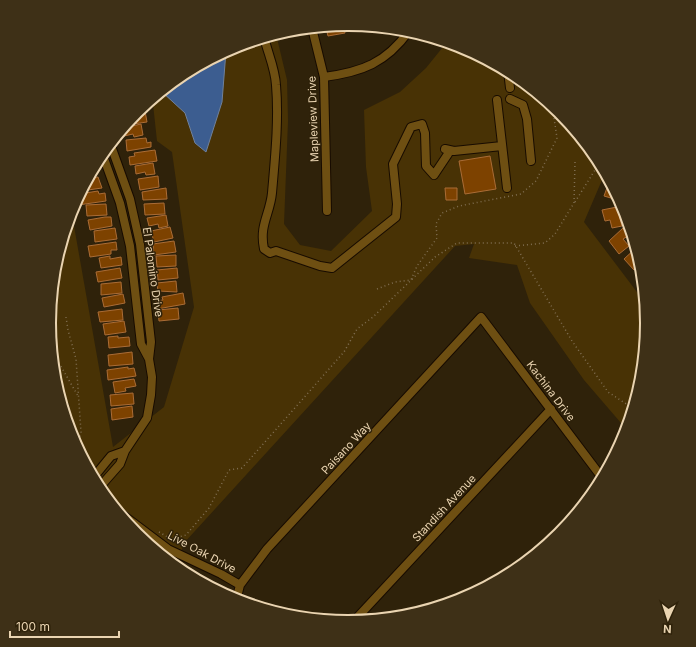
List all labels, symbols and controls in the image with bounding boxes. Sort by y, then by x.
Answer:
street label: Mapleview Drive [305,76,321,162]
street label: El Palomino Drive [140,226,166,318]
street label: Kachina Drive [524,358,578,424]
street label: Paisano Way [318,419,374,477]
street label: Standish Avenue [409,471,479,545]
street label: Live Oak Drive [165,528,239,576]
north arrow [648,599,688,639]
scale bar [10,613,119,639]
text: 100 m [16,619,50,634]
text: N [663,622,672,636]

